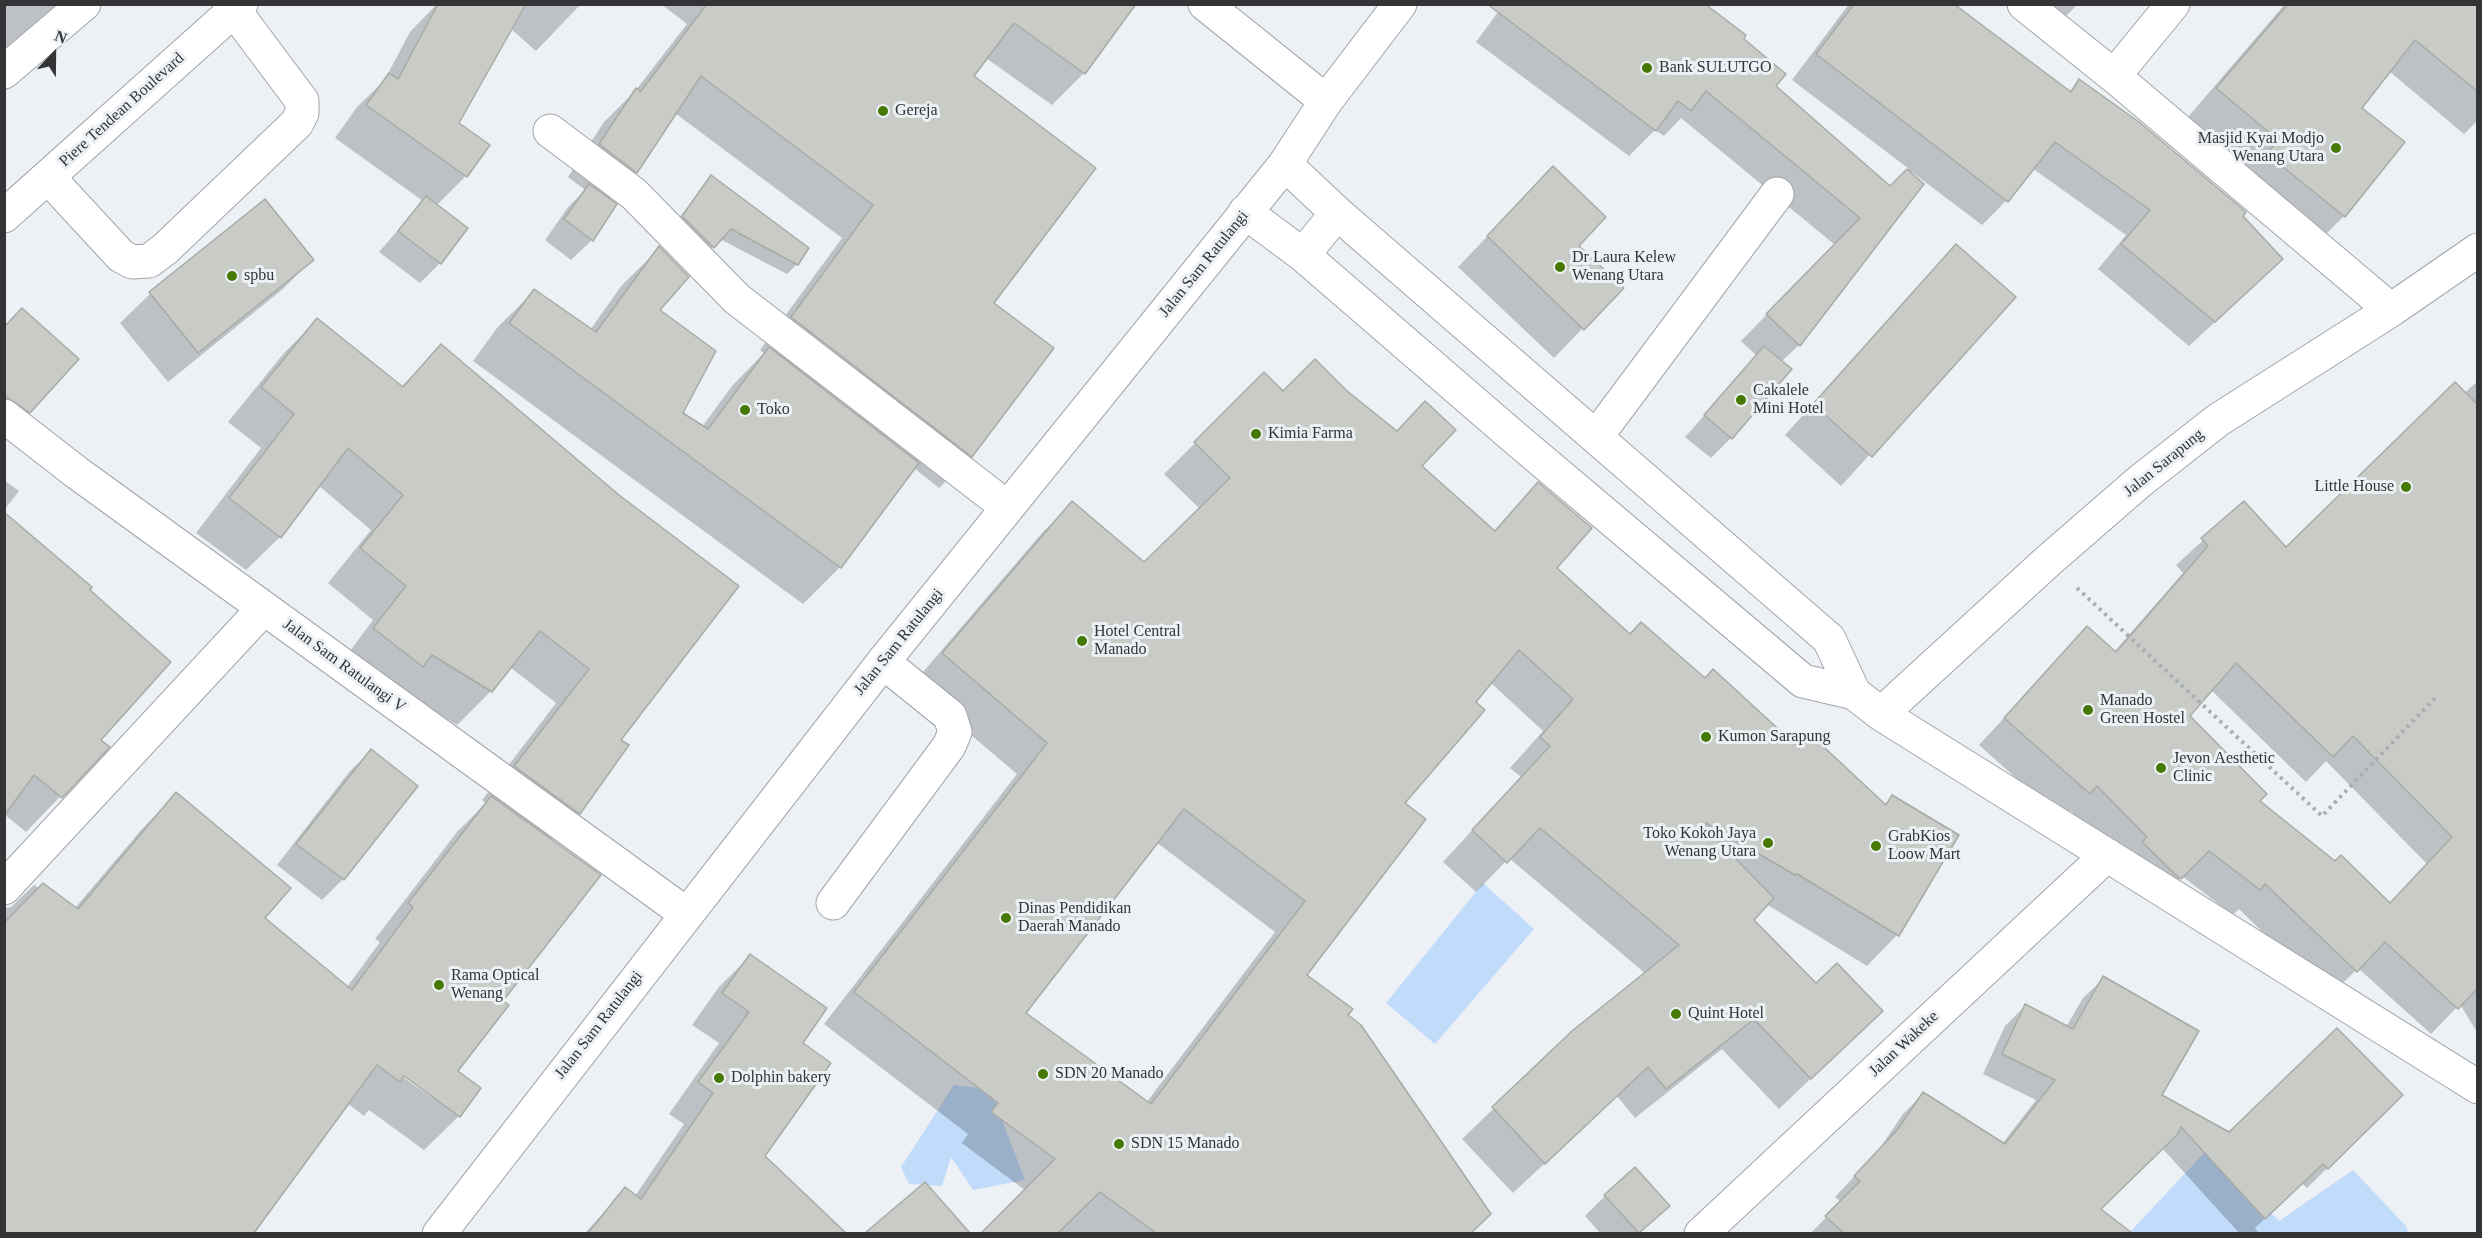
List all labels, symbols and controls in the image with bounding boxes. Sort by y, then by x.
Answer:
north arrow [24,24,84,84]
text: N [52,27,69,47]
street label: Piere Tendean Boulevard [56,49,188,171]
place label: Bank SULUTGO [1659,58,1771,78]
marker: Bank SULUTGO [1640,61,1654,75]
place label: Gereja [895,101,938,121]
marker: Gereja [876,104,890,118]
place label: Masjid Kyai Modjo Wenang Utara [2198,129,2324,167]
marker: Masjid Kyai Modjo Wenang Utara [2329,141,2343,155]
street label: Jalan Sam Ratulangi [1155,207,1253,321]
place label: Dr Laura Kelew Wenang Utara [1572,248,1676,286]
marker: Dr Laura Kelew Wenang Utara [1553,260,1567,274]
place label: spbu [244,266,274,286]
marker: spbu [225,269,239,283]
place label: Cakalele Mini Hotel [1753,381,1824,419]
marker: Cakalele Mini Hotel [1734,393,1748,407]
place label: Toko [757,400,790,420]
marker: Toko [738,403,752,417]
place label: Kimia Farma [1268,424,1353,444]
street label: Jalan Sarapung [2120,425,2208,501]
marker: Kimia Farma [1249,427,1263,441]
place label: Little House [2314,477,2394,497]
marker: Little House [2399,480,2413,494]
street label: Jalan Sam Ratulangi [850,585,948,699]
street label: Jalan Sam Ratulangi V [279,615,409,717]
place label: Hotel Central Manado [1094,622,1181,660]
marker: Hotel Central Manado [1075,634,1089,648]
place label: Manado Green Hostel [2100,691,2185,729]
marker: Manado Green Hostel [2081,703,2095,717]
place label: Kumon Sarapung [1718,727,1830,747]
marker: Kumon Sarapung [1699,730,1713,744]
place label: Jevon Aesthetic Clinic [2173,749,2275,787]
marker: Jevon Aesthetic Clinic [2154,761,2168,775]
place label: Toko Kokoh Jaya Wenang Utara [1643,824,1756,862]
place label: GrabKios Loow Mart [1888,827,1960,865]
marker: Toko Kokoh Jaya Wenang Utara [1761,836,1775,850]
marker: GrabKios Loow Mart [1869,839,1883,853]
place label: Dinas Pendidikan Daerah Manado [1018,899,1131,937]
marker: Dinas Pendidikan Daerah Manado [999,911,1013,925]
place label: Rama Optical Wenang [451,966,539,1004]
street label: Jalan Sam Ratulangi [551,967,647,1083]
marker: Rama Optical Wenang [432,978,446,992]
place label: Quint Hotel [1688,1004,1764,1024]
marker: Quint Hotel [1669,1007,1683,1021]
street label: Jalan Wakeke [1865,1007,1943,1081]
place label: SDN 20 Manado [1055,1064,1163,1084]
marker: SDN 20 Manado [1036,1067,1050,1081]
place label: Dolphin bakery [731,1068,831,1088]
marker: Dolphin bakery [712,1071,726,1085]
place label: SDN 15 Manado [1131,1134,1239,1154]
marker: SDN 15 Manado [1112,1137,1126,1151]

